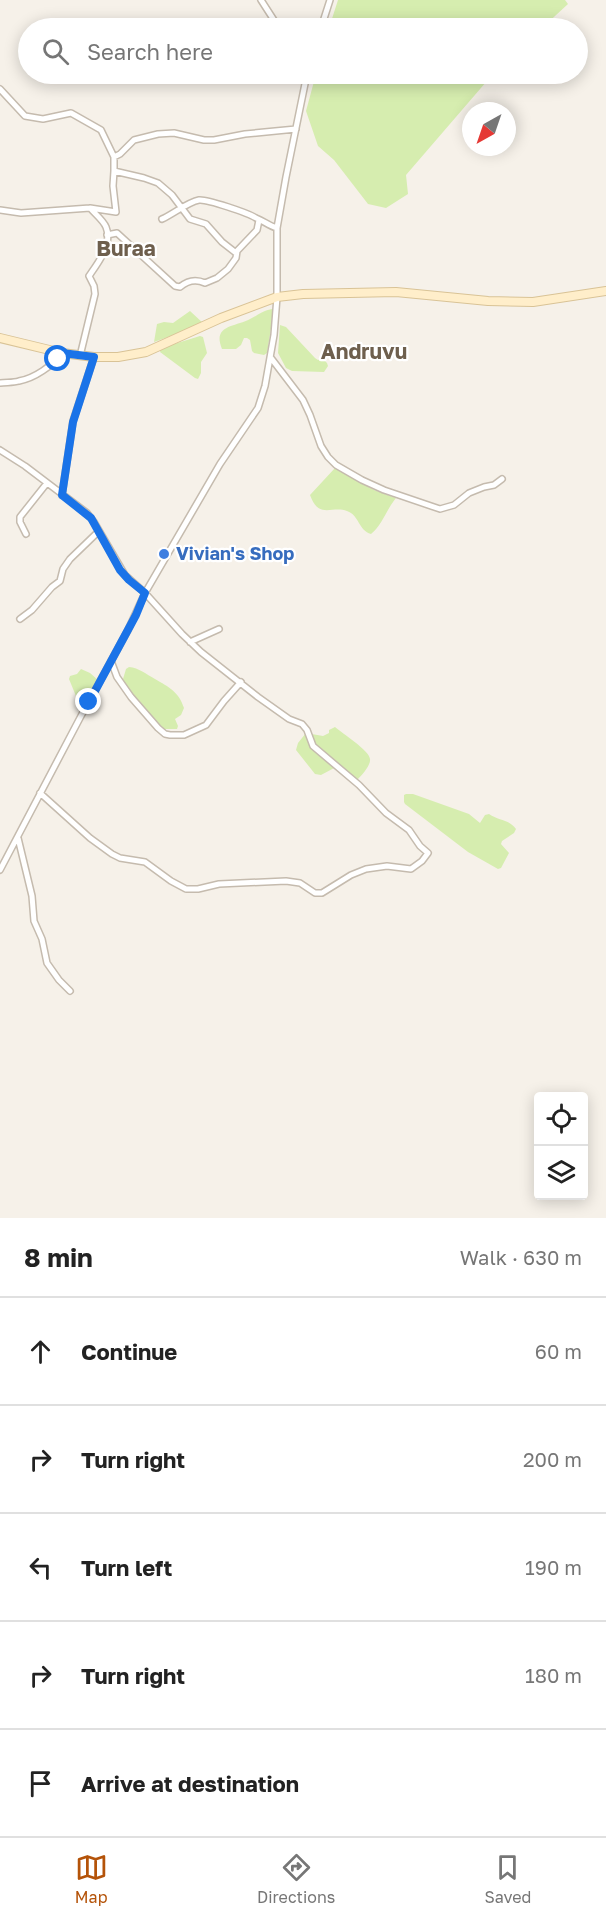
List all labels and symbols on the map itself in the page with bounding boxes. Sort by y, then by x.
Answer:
north arrow [462,102,516,156]
district label: Buraa [96,235,156,261]
district label: Andruvu [321,338,407,364]
route start [44,345,70,371]
place label: Vivian's Shop [176,542,294,564]
marker: Vivian's Shop [157,547,171,561]
route end [75,688,101,714]

